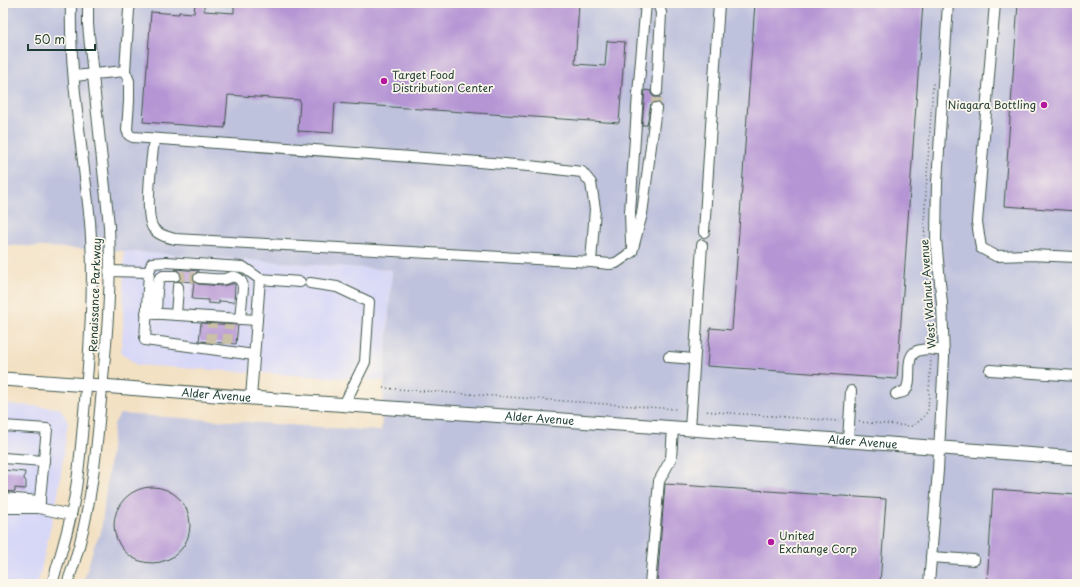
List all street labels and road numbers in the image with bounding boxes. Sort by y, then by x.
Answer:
street label: Renaissance Parkway [84,238,105,352]
street label: West Walnut Avenue [915,239,940,349]
street label: Alder Avenue [181,383,252,406]
street label: Alder Avenue [504,407,575,429]
street label: Alder Avenue [827,430,898,453]

